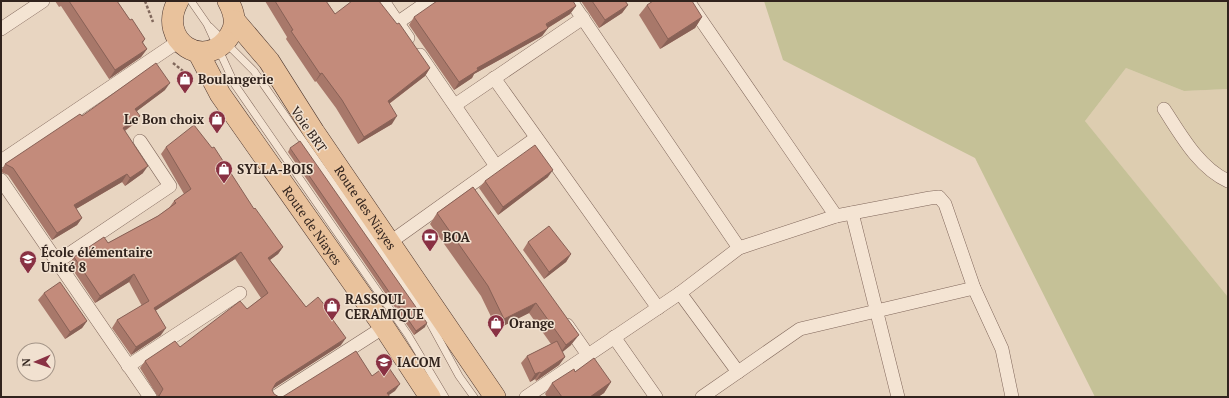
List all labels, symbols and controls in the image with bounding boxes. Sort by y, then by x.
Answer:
shop icon: Boulangerie [175,69,195,94]
place label: Boulangerie [198,70,273,88]
street label: Voie BRT [287,102,331,156]
shop icon: Le Bon choix [207,109,227,134]
place label: Le Bon choix [124,110,205,128]
shop icon: SYLLA-BOIS [214,159,234,184]
place label: SYLLA-BOIS [237,160,313,178]
street label: Route des Niayes [330,162,401,253]
street label: Route de Niayes [278,182,346,268]
bank icon: BOA [420,227,440,252]
place label: BOA [443,228,471,246]
place label: École élémentaire Unité 8 [41,243,152,276]
school or university icon: École élémentaire Unité 8 [18,249,38,274]
place label: RASSOUL CERAMIQUE [345,290,424,323]
shop icon: RASSOUL CERAMIQUE [322,296,342,321]
shop icon: Orange [486,313,506,338]
place label: Orange [509,314,554,332]
north arrow [16,342,56,382]
school or university icon: IACOM [374,352,394,377]
place label: IACOM [397,353,441,371]
text: N [19,357,33,367]

